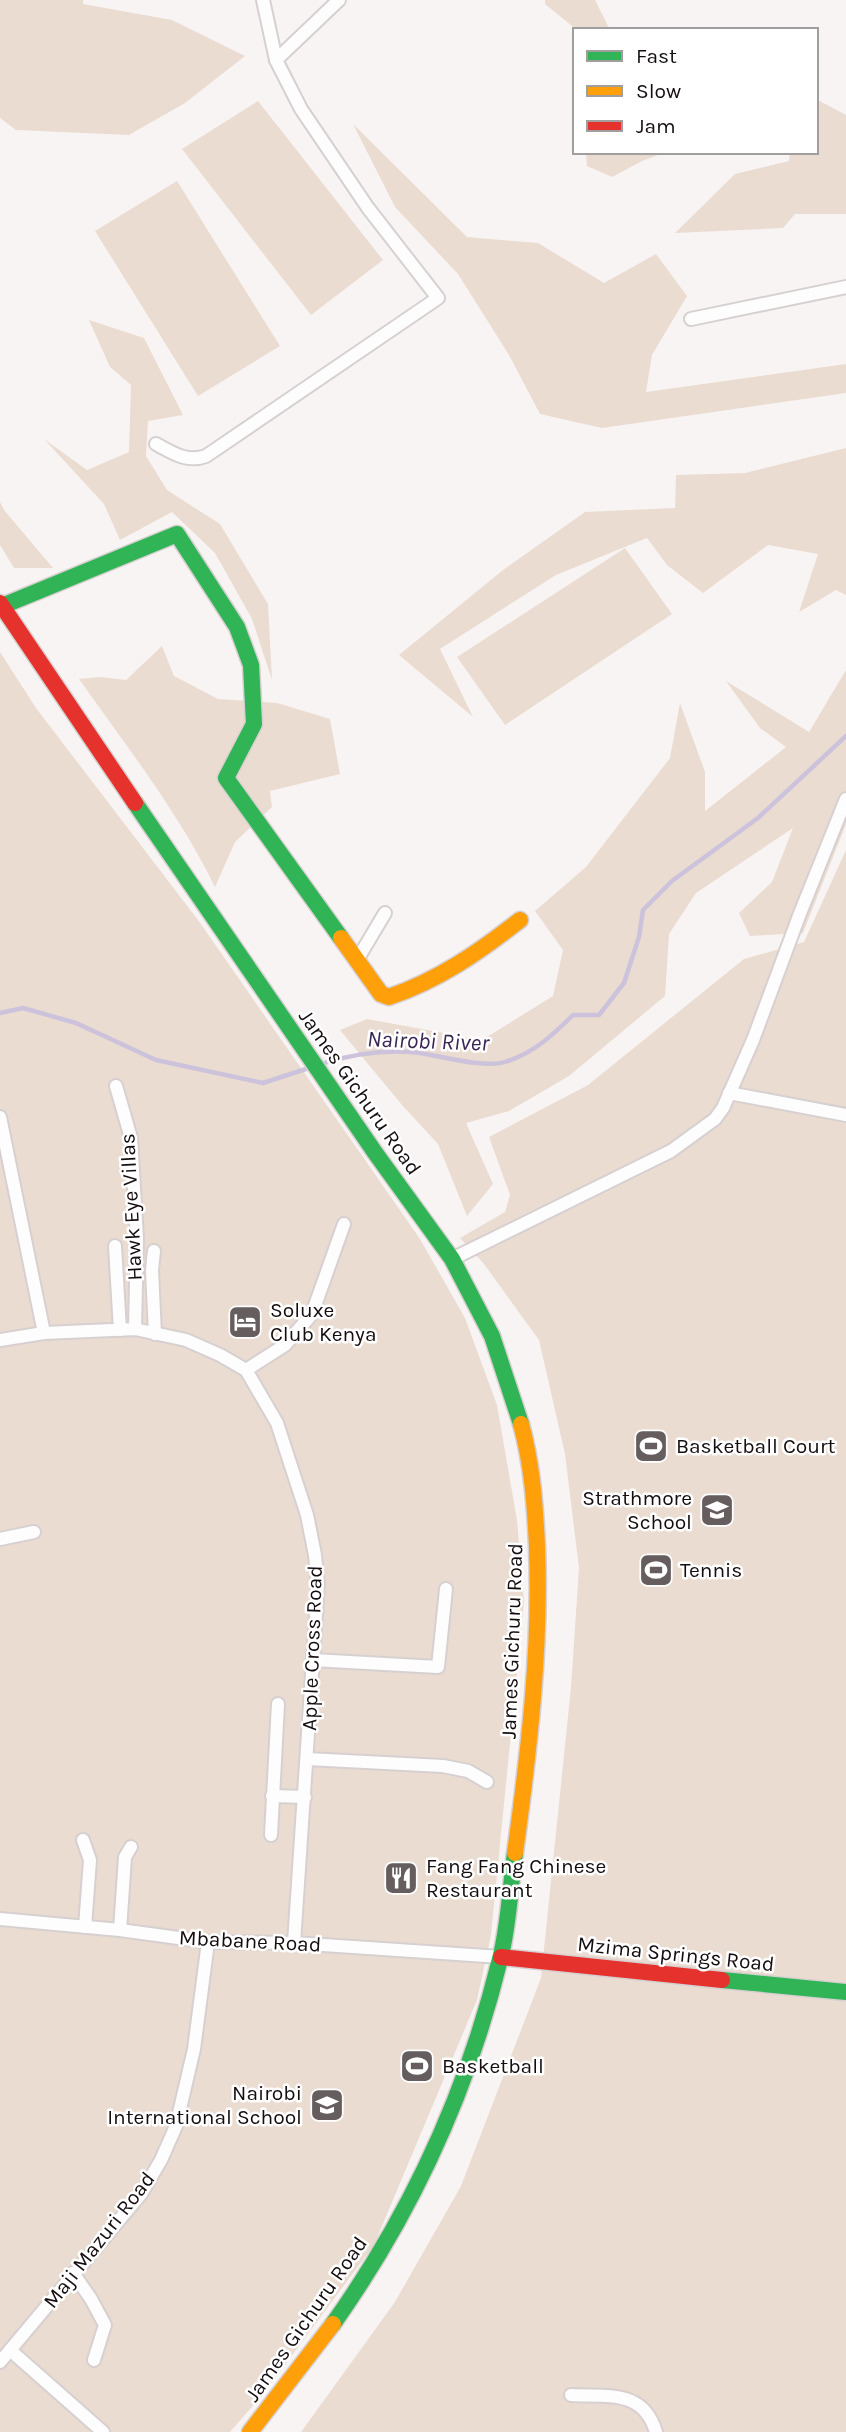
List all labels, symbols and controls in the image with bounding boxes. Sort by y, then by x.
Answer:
legend [573,28,818,154]
text: Fast [636,44,677,68]
text: Slow [636,79,681,103]
text: Jam [636,114,676,138]
street label: James Gichuru Road [294,1005,426,1179]
water label: Nairobi River [366,1025,491,1057]
street label: Hawk Eye Villas [115,1133,147,1281]
place label: Soluxe Club Kenya [270,1298,376,1346]
hotel icon: Soluxe Club Kenya [226,1303,264,1341]
sports icon: Basketball Court [632,1427,670,1465]
place label: Basketball Court [676,1434,836,1458]
place label: Strathmore School [582,1486,692,1534]
school or university icon: Strathmore School [698,1491,736,1529]
street label: James Gichuru Road [497,1543,527,1739]
sports icon: Tennis [637,1551,675,1589]
place label: Tennis [680,1558,742,1582]
street label: Apple Cross Road [297,1565,327,1731]
place label: Fang Fang Chinese Restaurant [426,1854,606,1902]
restaurant icon: Fang Fang Chinese Restaurant [382,1859,420,1897]
street label: Mbabane Road [178,1925,322,1957]
street label: Mzima Springs Road [576,1932,776,1976]
sports icon: Basketball [398,2047,436,2085]
place label: Basketball [442,2054,544,2078]
place label: Nairobi International School [107,2081,302,2129]
school or university icon: Nairobi International School [308,2086,346,2124]
street label: Maji Mazuri Road [38,2167,160,2313]
street label: James Gichuru Road [240,2232,372,2406]

